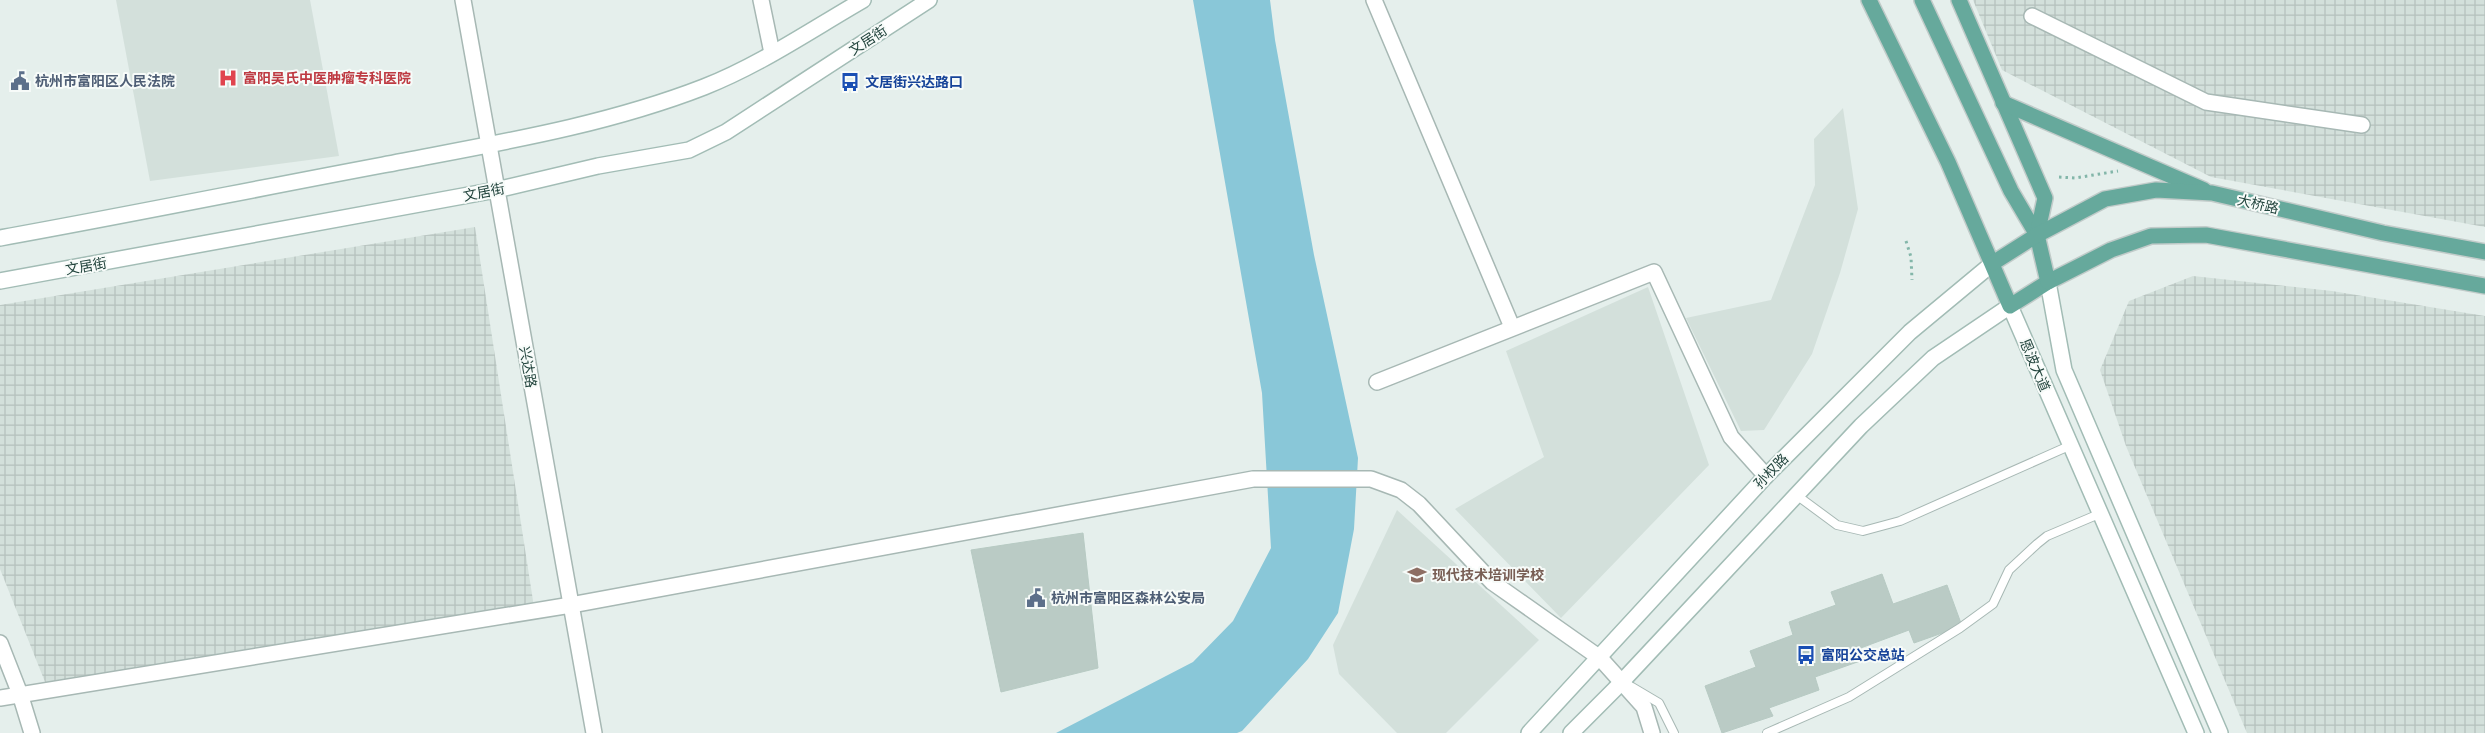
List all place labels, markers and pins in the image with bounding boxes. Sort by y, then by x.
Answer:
hospital icon: 富阳吴氏中医肿瘤专科医院 [217,67,239,89]
public building icon: 杭州市富阳区人民法院 [9,70,31,92]
place label: 富阳吴氏中医肿瘤专科医院 [243,70,411,86]
bus stop icon: 文居街兴达路口 [839,71,861,93]
place label: 杭州市富阳区人民法院 [35,73,175,89]
place label: 文居街兴达路口 [865,74,963,90]
school or university icon: 现代技术培训学校 [1406,564,1428,586]
place label: 现代技术培训学校 [1432,567,1544,583]
public building icon: 杭州市富阳区森林公安局 [1025,587,1047,609]
place label: 杭州市富阳区森林公安局 [1051,590,1205,606]
bus stop icon: 富阳公交总站 [1795,644,1817,666]
place label: 富阳公交总站 [1821,647,1905,663]

